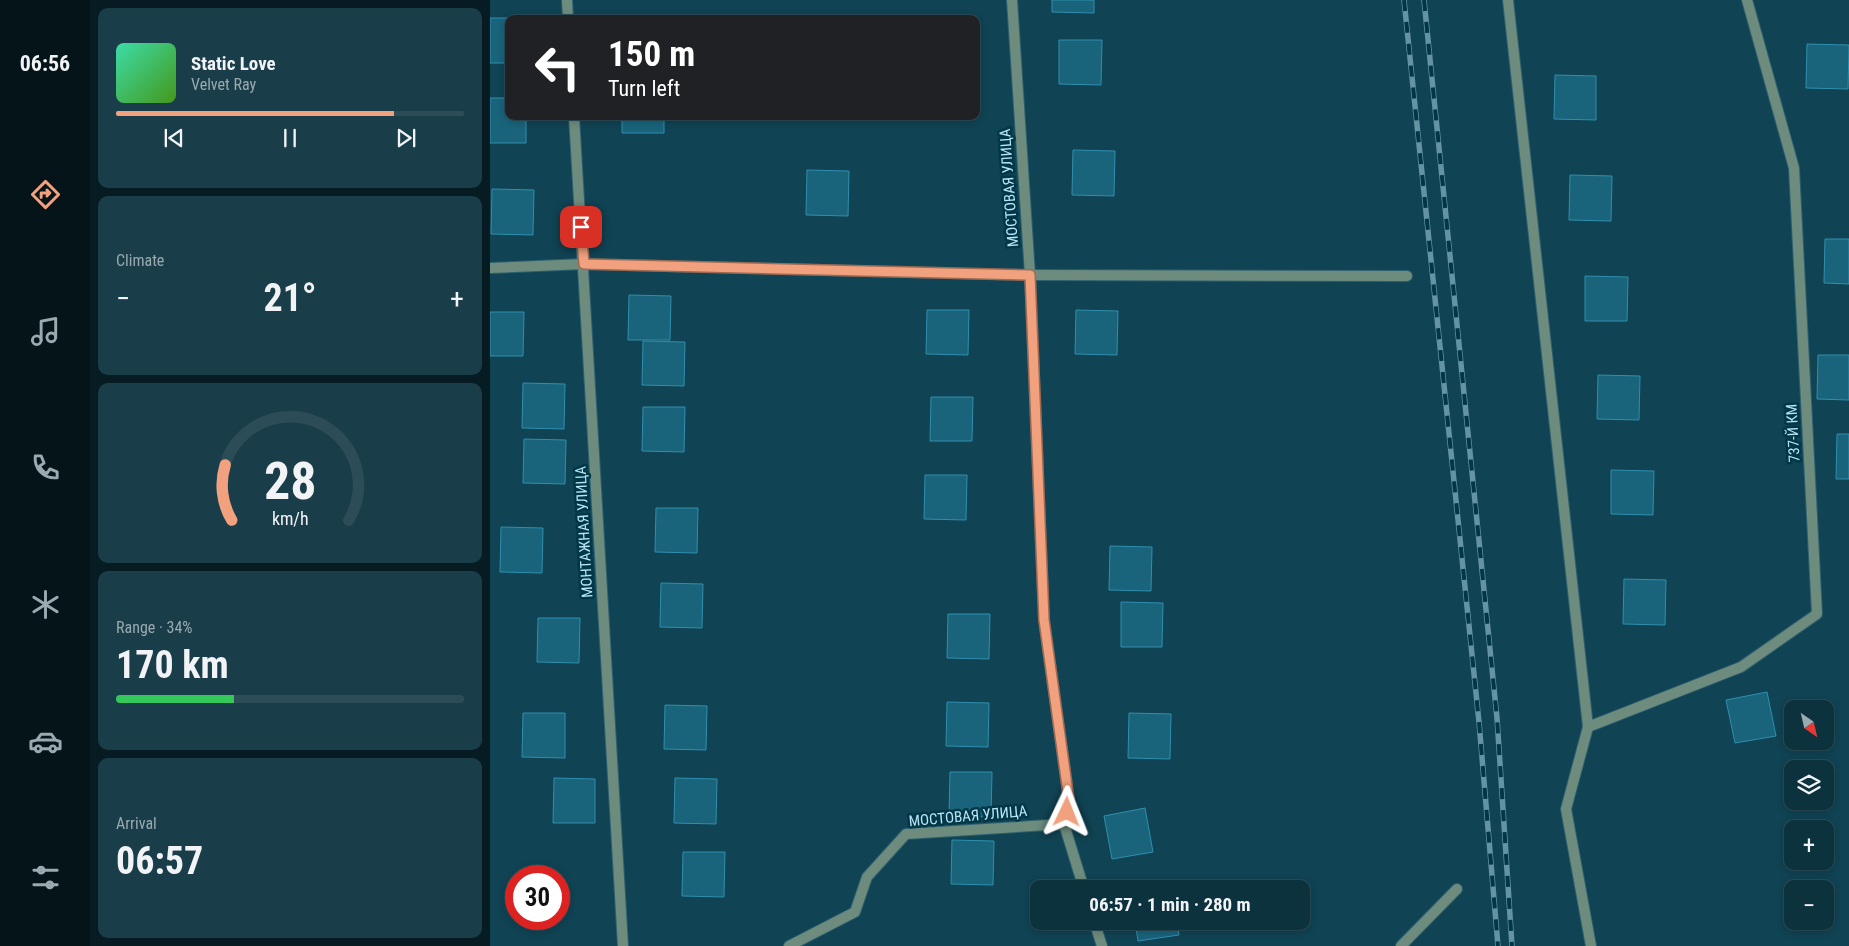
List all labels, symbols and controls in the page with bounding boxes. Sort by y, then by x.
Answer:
text: 150 m [608,34,695,75]
icon: left [525,35,590,100]
text: 06:56 [20,51,70,76]
text: Static Love [191,52,276,75]
text: Velvet Ray [191,75,256,94]
text: Turn left [608,76,680,101]
icon: previous [160,124,188,152]
icon: pause [276,124,304,152]
icon: next [392,124,420,152]
street label: МОСТОВАЯ УЛИЦА [996,128,1022,248]
icon: directions [28,177,63,212]
pin [560,206,602,248]
icon: arrive [567,213,595,241]
text: Climate [116,251,164,270]
text: 21° [263,276,317,320]
text: − [116,282,130,315]
text: + [450,282,464,315]
icon: music [28,314,63,349]
street label: 737-Й КМ [1782,403,1804,463]
icon: phone [28,450,63,485]
text: 28 [264,451,316,512]
street label: МОНТАЖНАЯ УЛИЦА [572,465,596,598]
text: km/h [272,508,308,529]
icon: climate [28,587,63,622]
text: Range · 34% [116,618,192,637]
text: 170 km [116,643,229,687]
north arrow [1784,700,1834,750]
map controls [1784,700,1834,930]
icon: car [28,724,63,759]
button: layers [1784,760,1834,810]
position arrow [1040,785,1092,837]
street label: МОСТОВАЯ УЛИЦА [908,802,1028,830]
text: Arrival [116,814,157,833]
button: + [1784,820,1834,870]
text: 06:57 [116,839,203,883]
icon: filters [28,860,63,895]
speed limit sign: 30 [505,865,570,930]
button: − [1784,880,1834,930]
text: 06:57 · 1 min · 280 m [1089,893,1251,916]

